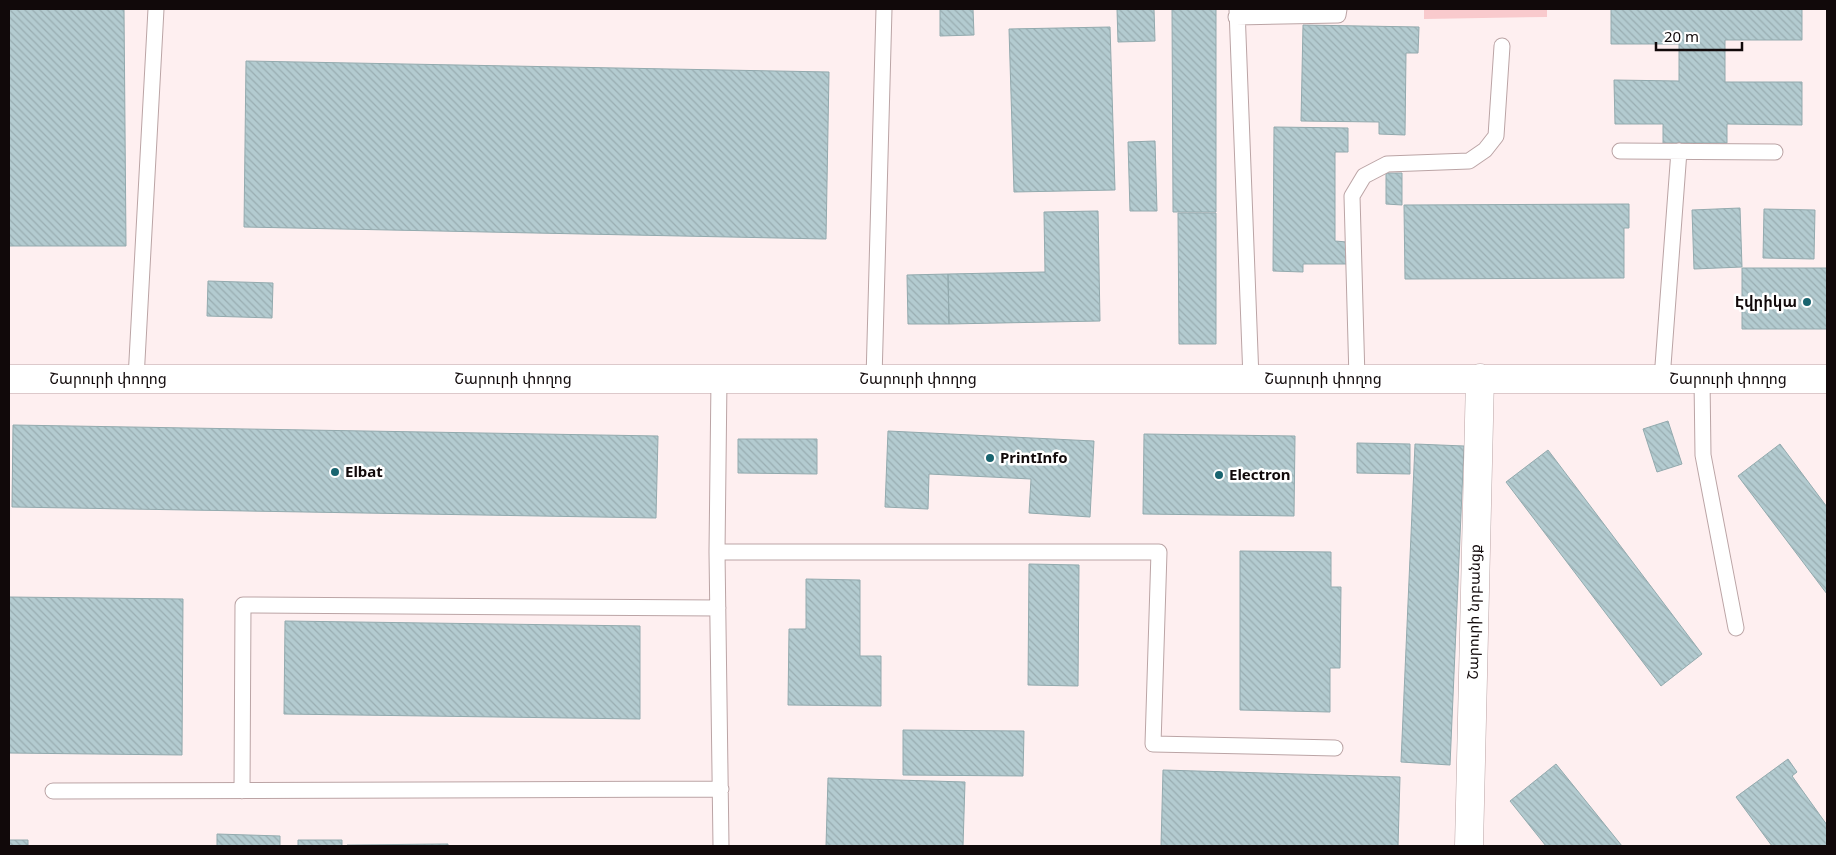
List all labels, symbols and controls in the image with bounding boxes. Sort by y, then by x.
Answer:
scale bar [1656,20,1742,52]
text: 20 m [1664,26,1699,46]
place label: Էվրիկա [1735,291,1797,311]
marker: Էվրիկա [1801,296,1813,308]
street label: Շարուրի փողոց [49,368,167,388]
street label: Շարուրի փողոց [454,368,572,388]
street label: Շարուրի փողոց [859,368,977,388]
street label: Շարուրի փողոց [1264,368,1382,388]
street label: Շարուրի փողոց [1669,368,1787,388]
place label: PrintInfo [1000,447,1068,467]
marker: PrintInfo [984,452,996,464]
place label: Elbat [345,461,383,481]
place label: Electron [1229,464,1291,484]
marker: Elbat [329,466,341,478]
marker: Electron [1213,469,1225,481]
street label: Շարուրի նրբանցք [1462,544,1484,680]

